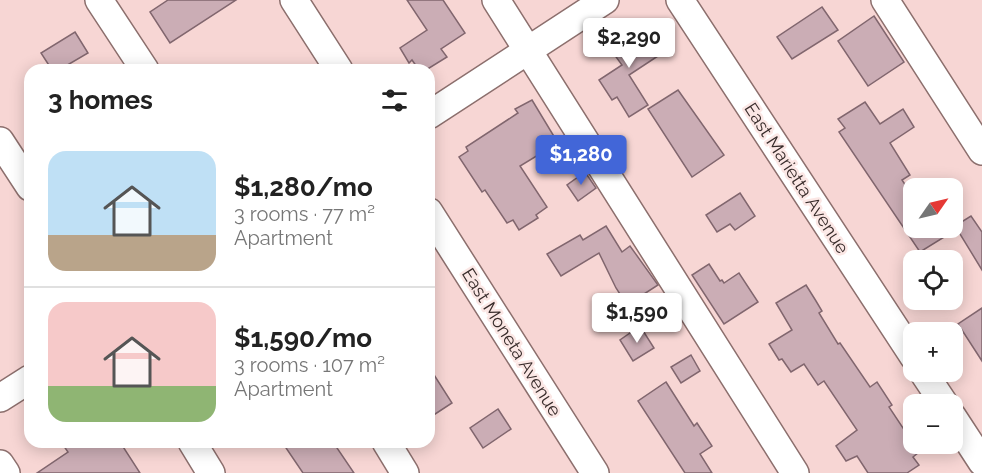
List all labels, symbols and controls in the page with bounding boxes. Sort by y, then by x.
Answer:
pin: $2,290 [580,18,678,69]
text: $2,290 [597,25,661,49]
icon: filters [378,84,411,117]
text: 3 homes [48,85,153,115]
street label: East Marietta Avenue [740,99,854,258]
pin: $1,280 [532,135,630,186]
text: $1,280 [550,142,612,166]
text: $1,280/mo [234,172,373,202]
icon: home [96,175,168,247]
north arrow [903,178,963,238]
map controls [903,178,963,454]
text: 3 rooms · 77 m² [234,202,375,226]
text: Apartment [234,226,333,250]
button: locate [903,250,963,310]
street label: East Moneta Avenue [458,264,566,420]
pin: $1,590 [588,293,686,344]
text: $1,590 [606,300,668,324]
button: + [903,322,963,382]
text: $1,590/mo [234,323,372,353]
icon: home [96,326,168,398]
text: 3 rooms · 107 m² [234,353,385,377]
text: Apartment [234,377,333,401]
button: − [903,394,963,454]

